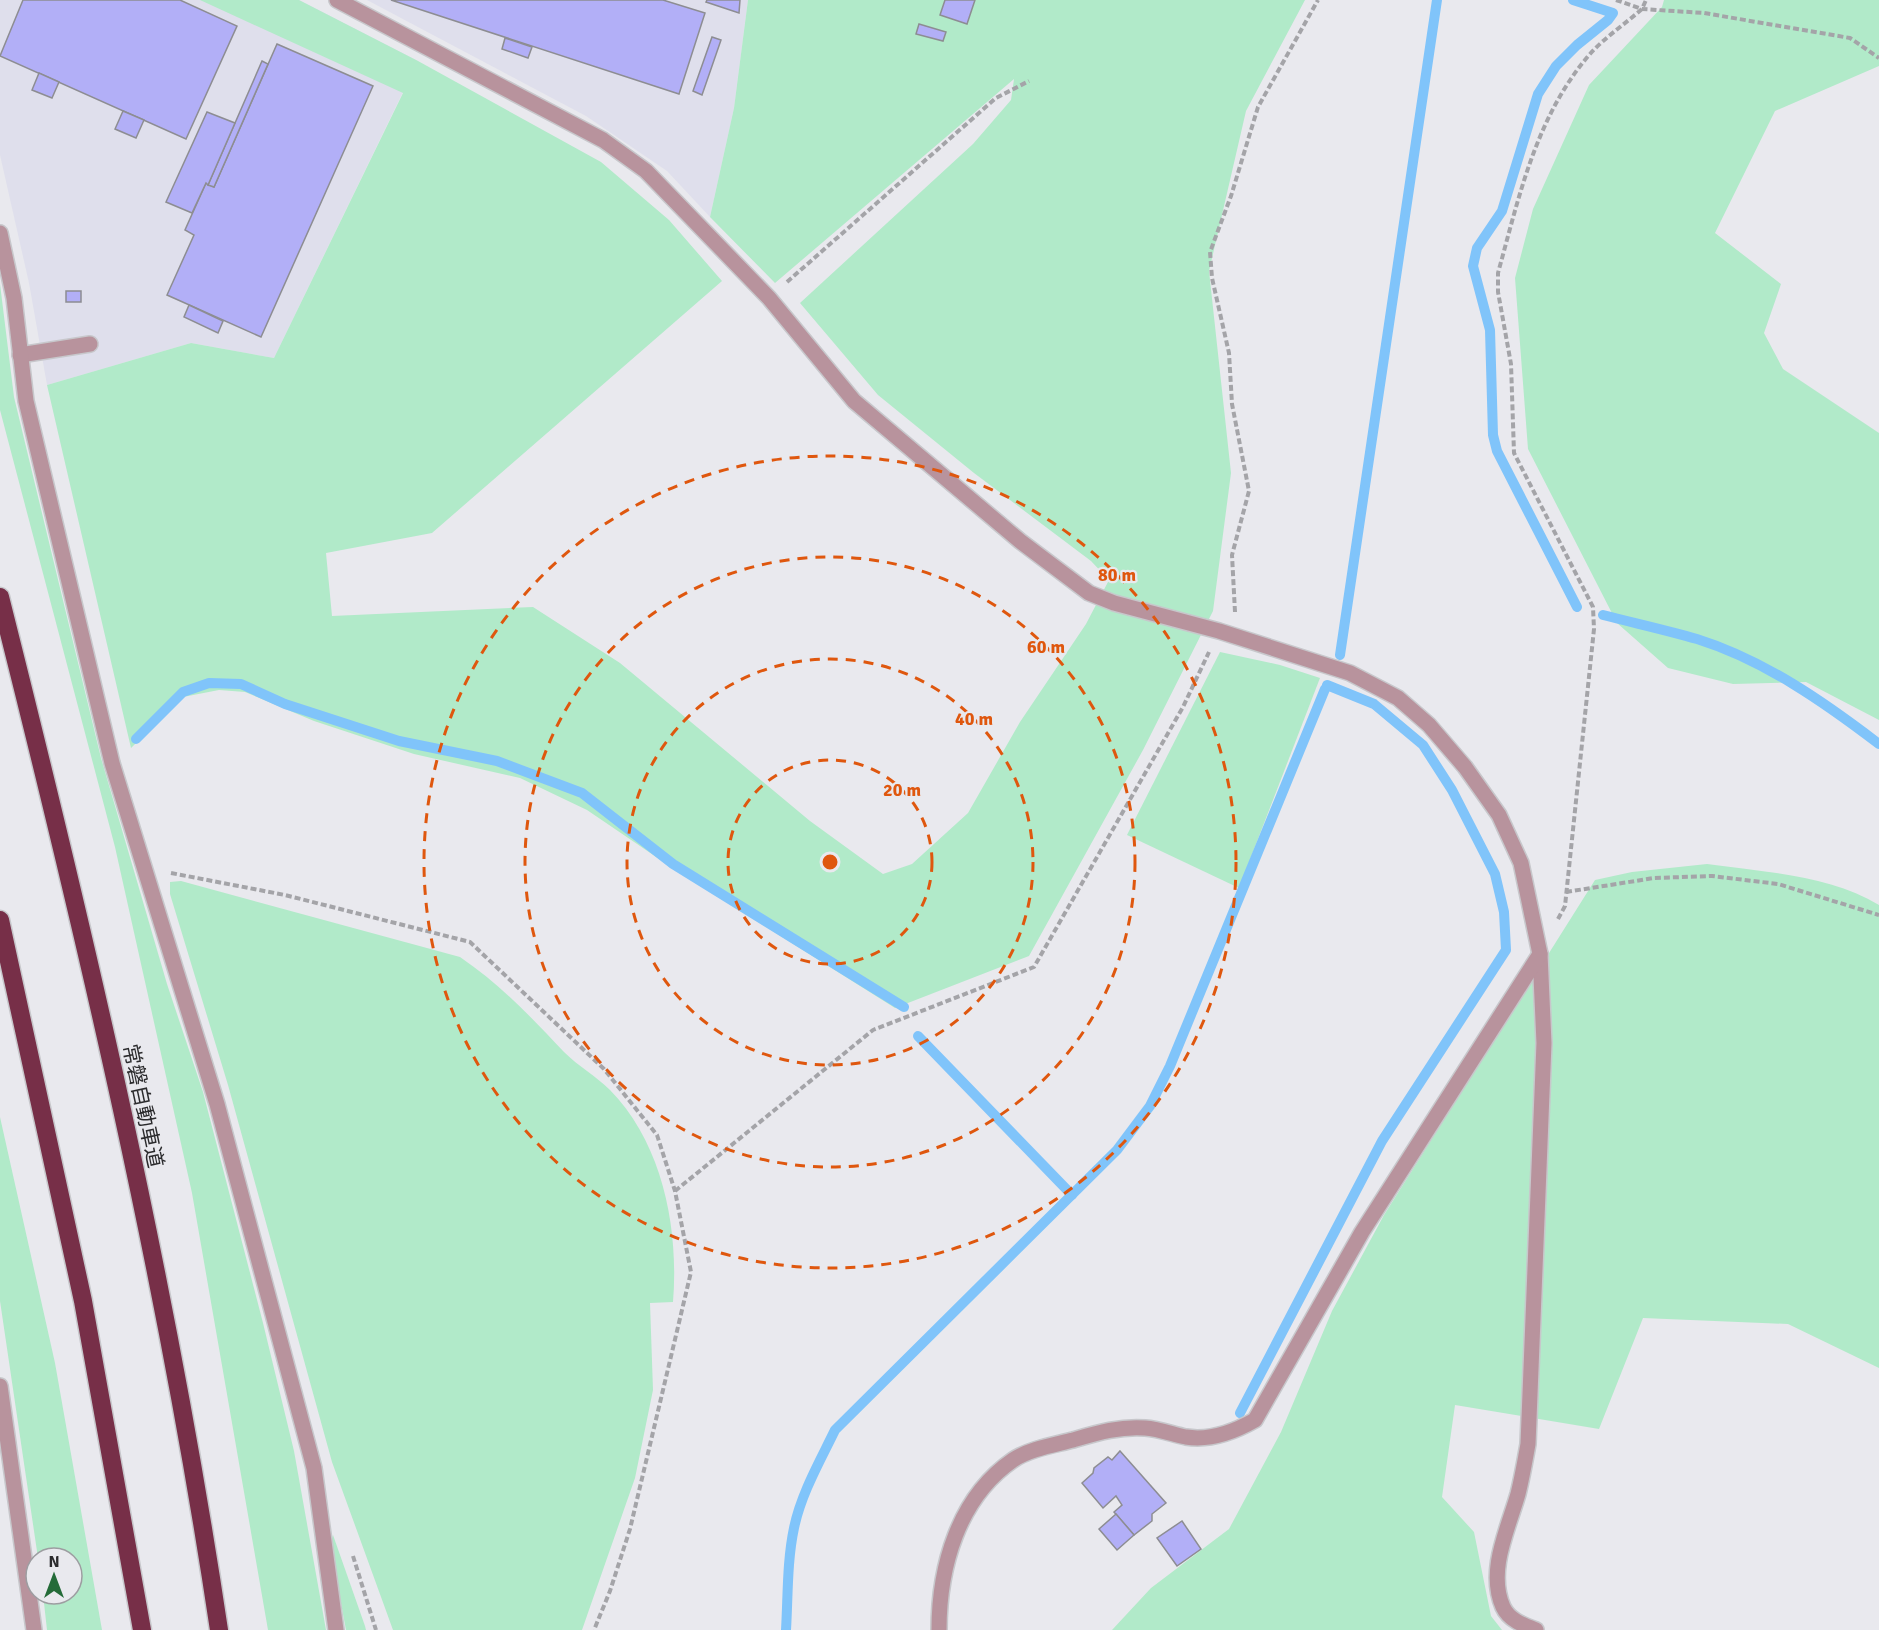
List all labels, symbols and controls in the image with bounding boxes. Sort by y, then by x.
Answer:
text: 80 m [1098,564,1136,586]
text: 60 m [1027,636,1065,658]
text: 40 m [955,708,993,730]
text: 20 m [883,779,921,801]
centre of rings [820,852,840,872]
street label: 常磐自動車道 [117,1042,169,1170]
north arrow [24,1546,84,1606]
text: N [48,1552,60,1572]

